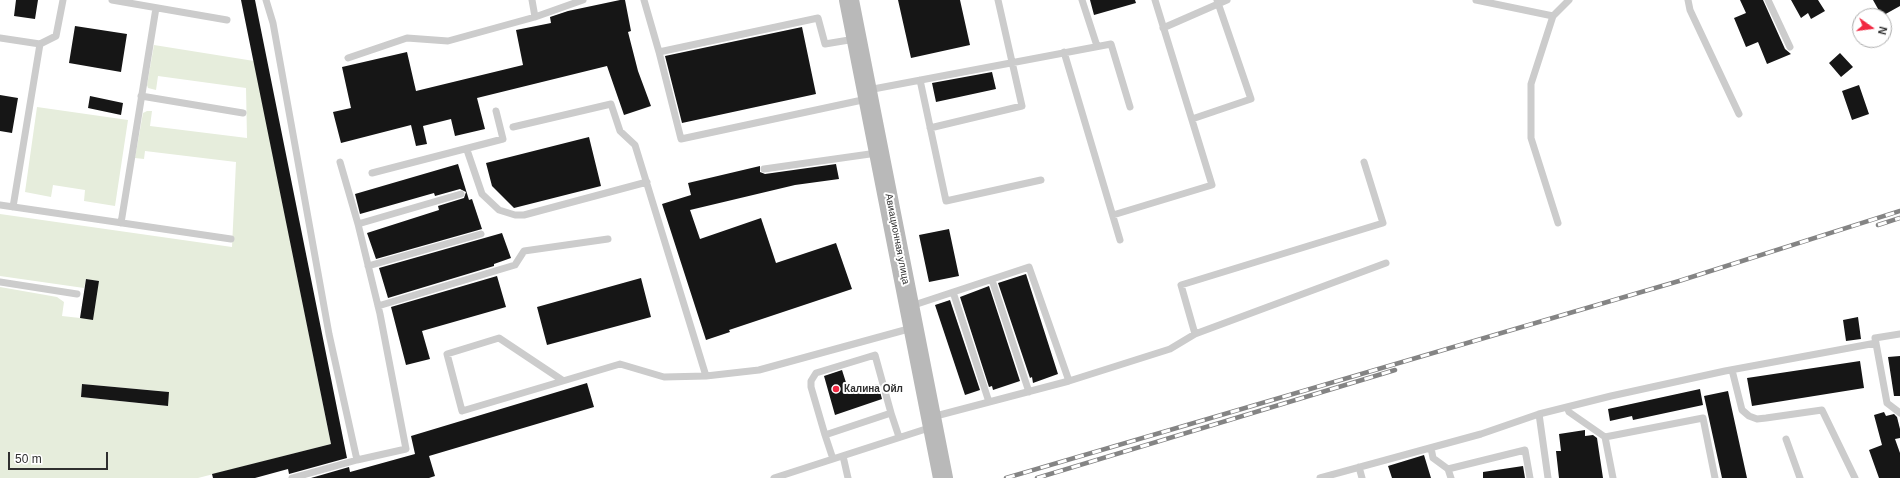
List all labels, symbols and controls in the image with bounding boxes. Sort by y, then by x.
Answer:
north arrow [1852,8,1892,48]
text: N [1876,25,1889,36]
street label: Авиационная улица [882,193,912,285]
place label: Калина Ойл [844,383,903,395]
marker: Калина Ойл [831,384,841,394]
scale bar [10,444,110,470]
text: 50 m [15,452,42,466]

